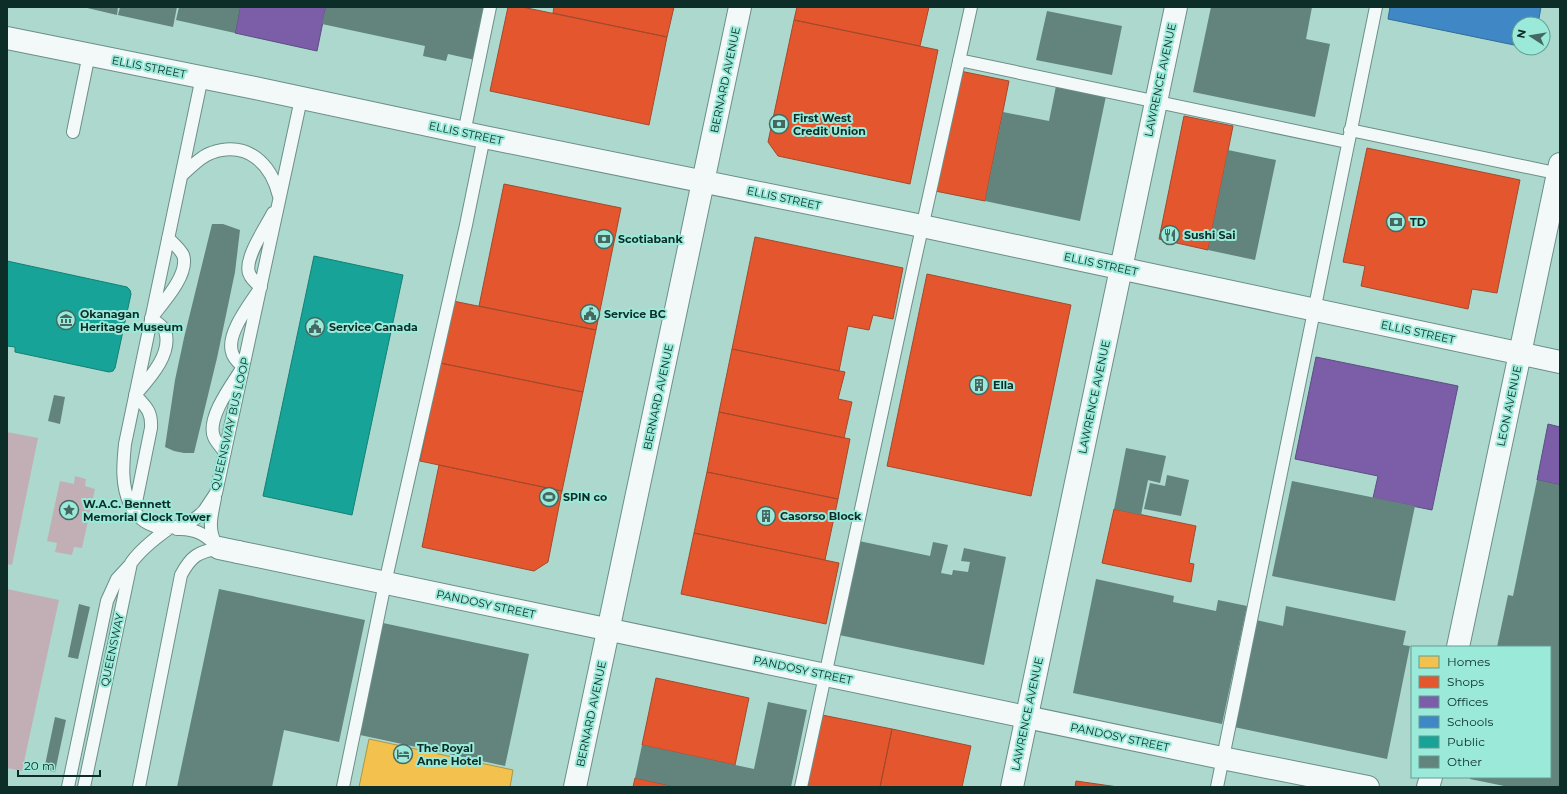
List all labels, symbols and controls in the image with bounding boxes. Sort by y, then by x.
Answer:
north arrow [1511,16,1551,56]
street label: LAWRENCE AVENUE [1141,22,1179,138]
street label: BERNARD AVENUE [707,26,743,134]
text: N [1513,28,1529,40]
street label: ELLIS STREET [111,53,188,81]
place label: First West Credit Union [793,111,866,138]
bank icon: First West Credit Union [768,113,790,135]
street label: ELLIS STREET [428,118,505,148]
street label: ELLIS STREET [746,183,823,213]
bank icon: TD [1385,211,1407,233]
place label: TD [1410,215,1426,229]
restaurant icon: Sushi Sai [1159,224,1181,246]
bank icon: Scotiabank [593,228,615,250]
place label: Sushi Sai [1184,228,1236,242]
place label: Scotiabank [618,232,683,246]
street label: ELLIS STREET [1063,249,1140,279]
public building icon: Service BC [579,303,601,325]
place label: Okanagan Heritage Museum [80,307,183,334]
place label: Service BC [604,307,666,321]
museum icon: Okanagan Heritage Museum [55,309,77,331]
public building icon: Service Canada [304,316,326,338]
street label: ELLIS STREET [1380,317,1457,347]
place label: Service Canada [329,320,418,334]
street label: LAWRENCE AVENUE [1075,339,1113,455]
street label: BERNARD AVENUE [640,343,676,451]
street label: QUEENSWAY BUS LOOP [208,356,252,492]
street label: LEON AVENUE [1494,364,1524,448]
building icon: Ella [968,374,990,396]
place label: Ella [993,378,1014,392]
sports icon: SPIN co [538,486,560,508]
place label: SPIN co [563,490,607,504]
place label: W.A.C. Bennett Memorial Clock Tower [83,497,211,524]
place icon: W.A.C. Bennett Memorial Clock Tower [58,499,80,521]
building icon: Casorso Block [755,505,777,527]
place label: Casorso Block [780,509,862,523]
street label: PANDOSY STREET [435,587,538,621]
street label: QUEENSWAY [97,612,127,688]
legend [1411,646,1551,778]
street label: PANDOSY STREET [752,653,855,687]
text: Homes [1447,654,1490,669]
street label: LAWRENCE AVENUE [1008,656,1046,772]
street label: BERNARD AVENUE [573,660,609,768]
text: Shops [1447,674,1484,689]
text: Offices [1447,694,1488,709]
text: Schools [1447,714,1493,729]
street label: PANDOSY STREET [1069,720,1172,754]
text: Public [1447,734,1485,749]
place label: The Royal Anne Hotel [416,741,482,768]
hotel icon: The Royal Anne Hotel [392,743,414,765]
scale bar [18,752,100,778]
text: Other [1447,754,1482,769]
text: 20 m [24,758,55,773]

